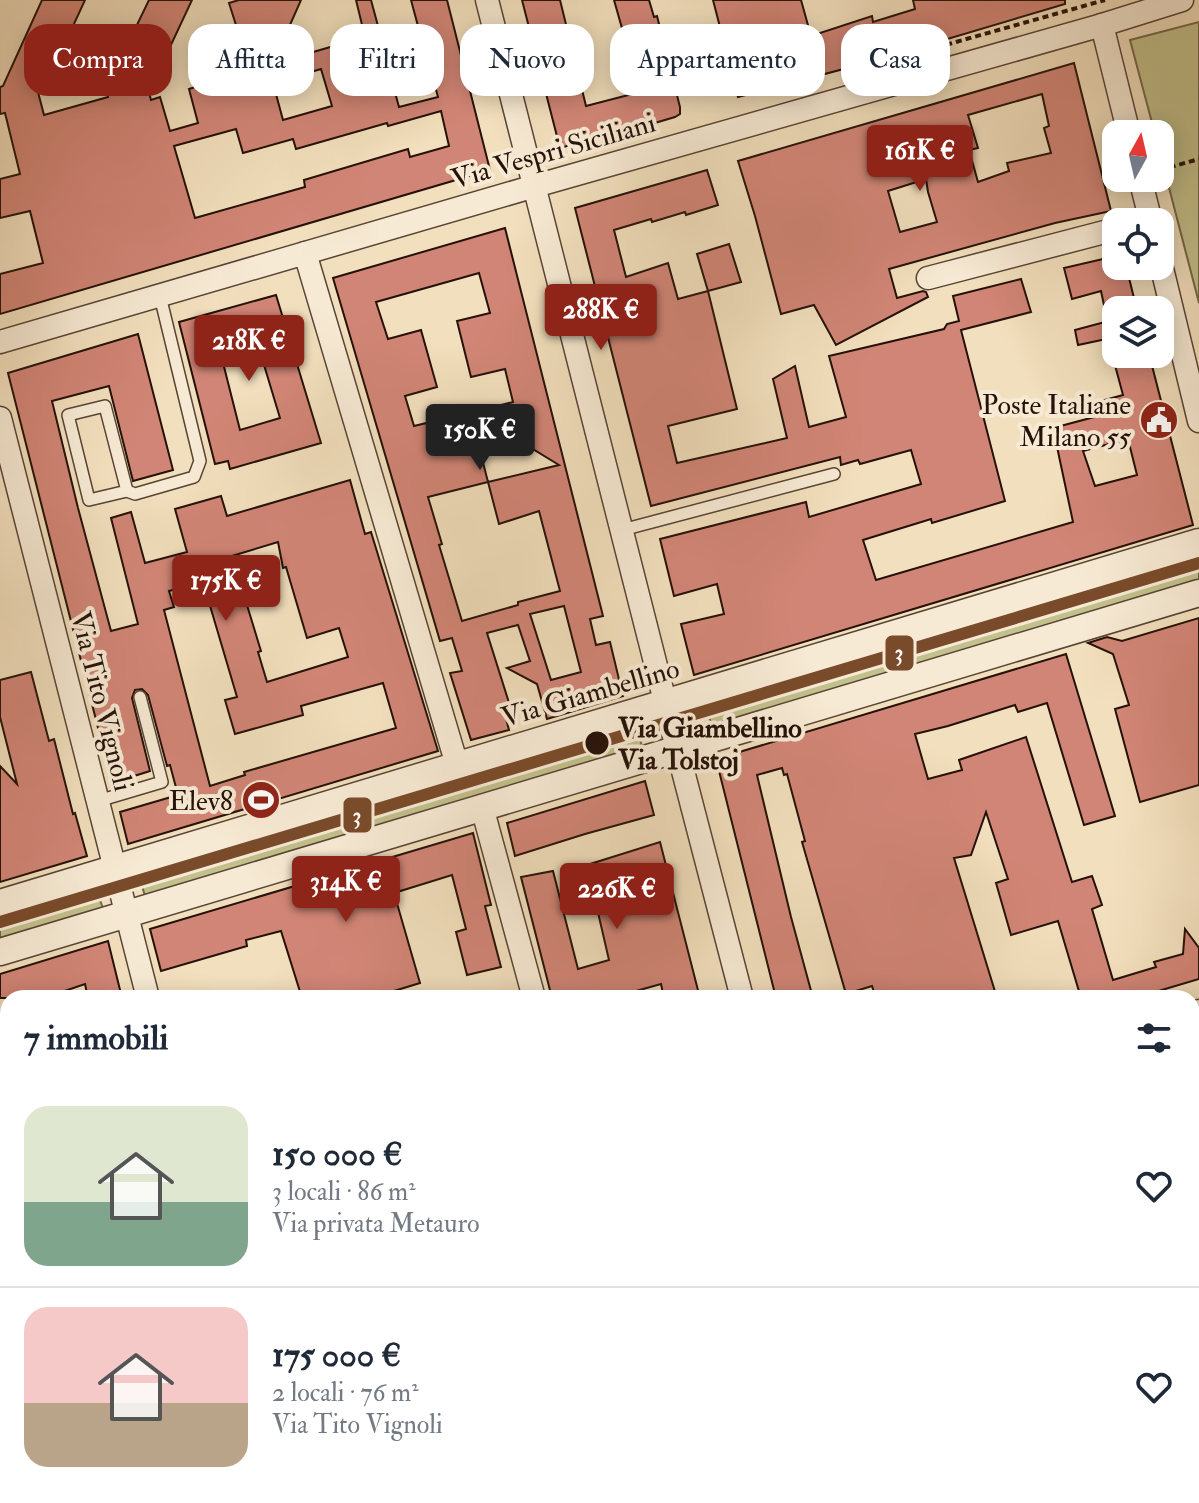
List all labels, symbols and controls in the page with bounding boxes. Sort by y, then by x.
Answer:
chip: Compra [24,24,172,96]
chip: Affitta [188,24,314,96]
chip: Filtri [330,24,444,96]
chip: Nuovo [460,24,594,96]
chip: Appartamento [610,24,825,96]
chip: Casa [841,24,950,96]
street label: Via Vespri Siciliani [447,106,660,197]
north arrow [1102,120,1174,192]
map controls [1102,120,1174,368]
pin: 161K € [855,125,985,193]
text: 161K € [885,135,955,167]
button: locate [1102,208,1174,280]
pin: 288K € [536,284,666,352]
text: 288K € [563,294,639,326]
button: layers [1102,296,1174,368]
pin: 218K € [184,315,314,383]
text: 218K € [212,325,286,357]
place label: Poste Italiane Milano 55 [982,388,1132,455]
public building icon: Poste Italiane Milano 55 [1138,399,1180,441]
pin: 150K € [415,404,545,472]
text: 150K € [444,414,516,446]
pin: 175K € [161,555,291,623]
text: 175K € [190,565,262,597]
street label: Via Tito Vignoli [62,608,141,795]
line badge: 3 [884,634,915,672]
text: 3 [895,639,903,667]
street label: Via Giambellino [497,651,684,736]
place label: Via Giambellino Via Tolstoj [617,711,802,778]
marker: Via Giambellino Via Tolstoj [583,729,611,757]
sports icon: Elev8 [240,779,282,821]
place label: Elev8 [169,784,233,819]
line badge: 3 [342,796,373,834]
text: 3 [353,802,361,830]
pin: 314K € [281,856,411,924]
pin: 226K € [552,863,682,931]
text: 314K € [310,866,382,898]
text: 226K € [578,873,656,905]
icon: filters [1132,1016,1176,1060]
text: 7 immobili [24,1017,168,1060]
text: 150 000 € [272,1133,403,1176]
icon: home [88,1138,184,1234]
icon: heart [1132,1164,1176,1208]
text: 3 locali · 86 m² [272,1176,416,1208]
text: Via privata Metauro [272,1208,480,1240]
text: 175 000 € [272,1334,401,1377]
icon: home [88,1339,184,1435]
icon: heart [1132,1365,1176,1409]
text: 2 locali · 76 m² [272,1377,419,1409]
text: Via Tito Vignoli [272,1409,443,1441]

